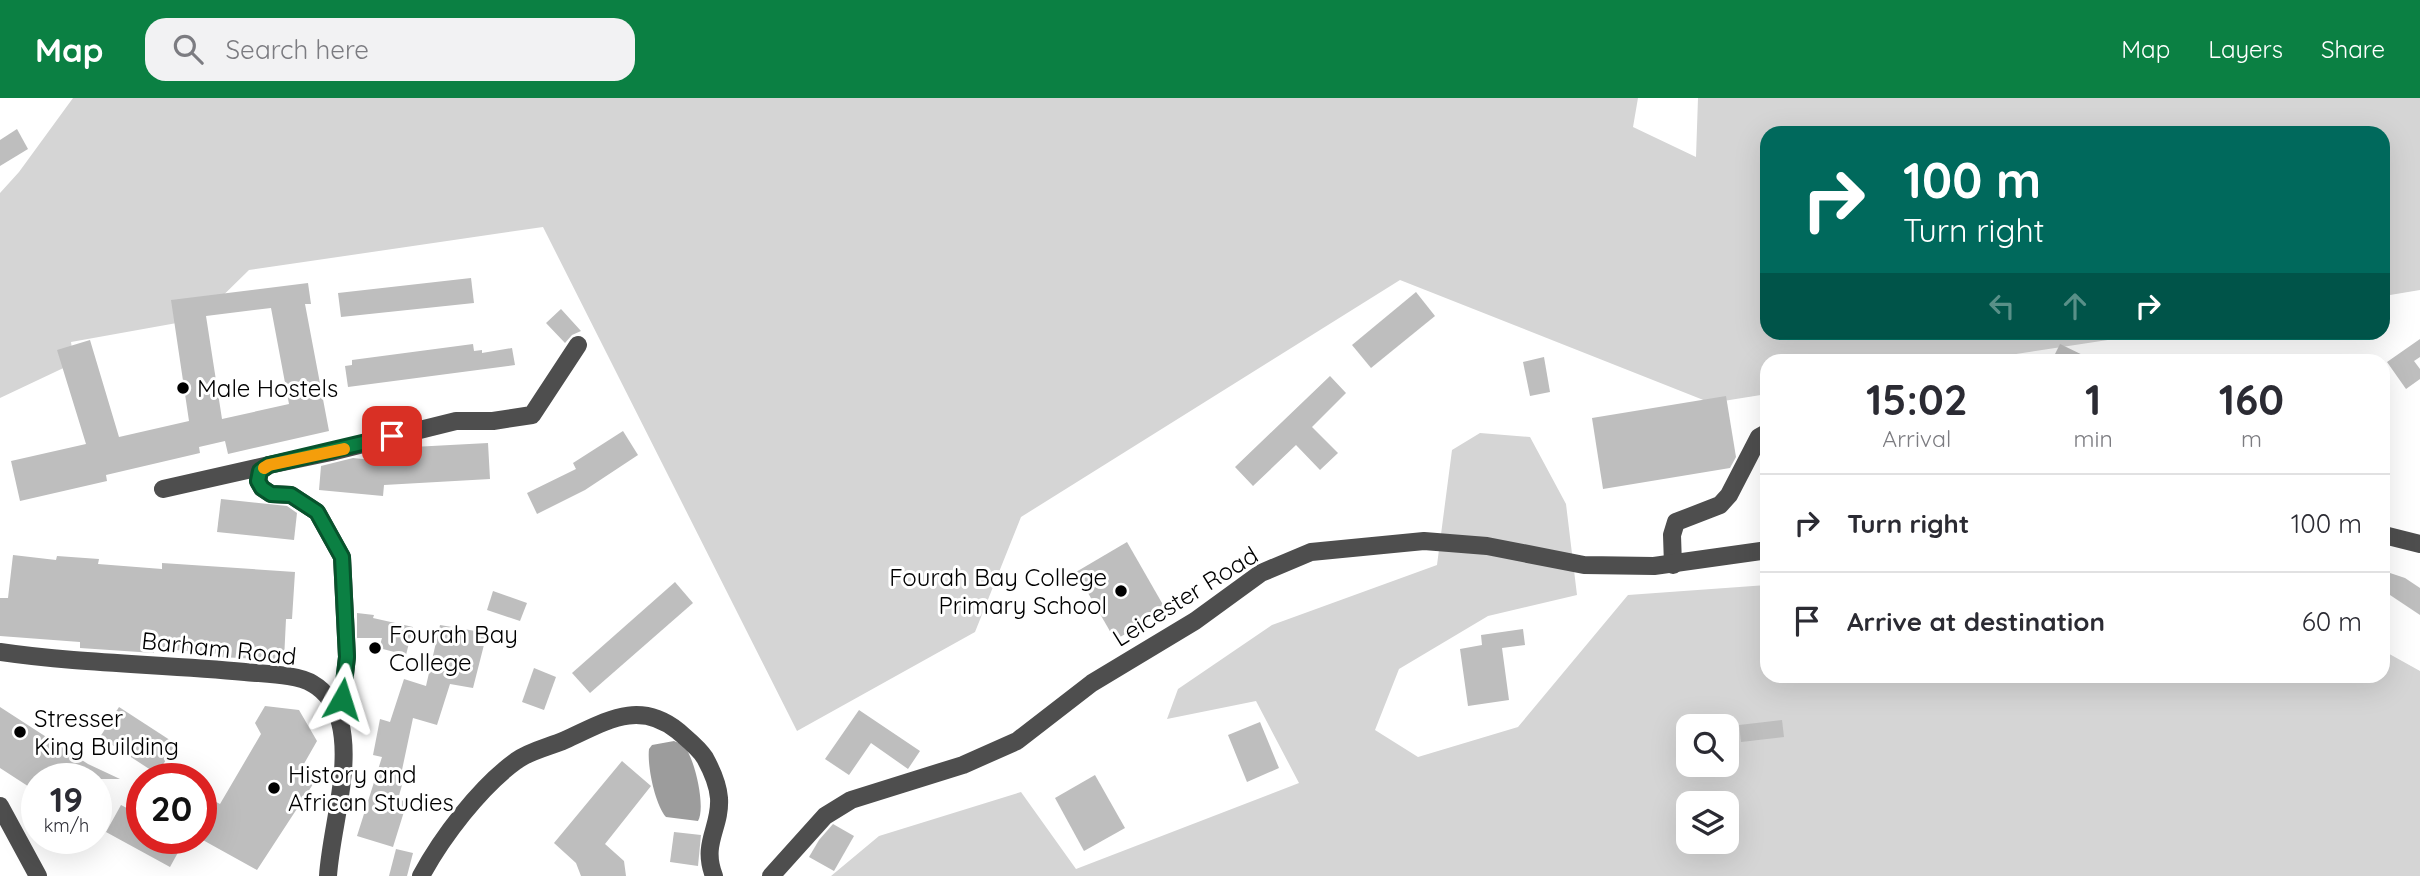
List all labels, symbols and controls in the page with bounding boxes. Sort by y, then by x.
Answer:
search box [145,18,635,81]
text: Map [35,29,103,70]
icon: search [169,30,207,68]
text: Search here [225,33,369,66]
text: Map [2121,34,2170,64]
text: Layers [2208,34,2283,64]
text: Share [2321,34,2385,64]
text: 100 m [1903,149,2041,210]
icon: right [1788,154,1879,245]
text: Turn right [1903,210,2044,250]
icon: left [1983,287,2021,325]
icon: ahead [2056,287,2094,325]
icon: right [2129,287,2167,325]
place label: Male Hostels [197,373,338,403]
text: 15:02 [1866,373,1968,426]
text: 1 [2085,373,2101,426]
text: 160 [2219,373,2284,426]
marker: Male Hostels [175,380,191,396]
pin [362,406,422,466]
icon: arrive [373,417,411,455]
text: Arrival [1882,424,1951,453]
text: min [2074,424,2113,453]
text: m [2241,424,2262,453]
icon: right [1788,504,1826,542]
text: Turn right [1847,507,1969,540]
text: 100 m [2291,507,2362,540]
street label: Leicester Road [1107,539,1263,653]
place label: Fourah Bay College Primary School [889,562,1107,620]
marker: Fourah Bay College Primary School [1113,583,1129,599]
icon: arrive [1788,602,1826,640]
text: Arrive at destination [1847,605,2105,638]
text: 60 m [2302,605,2362,638]
place label: Fourah Bay College [389,619,518,677]
street label: Barham Road [140,625,298,671]
marker: Fourah Bay College [367,640,383,656]
position arrow [305,662,379,736]
place label: Stresser King Building [34,703,179,761]
map controls [1676,714,1739,854]
button: search [1676,714,1739,777]
marker: Stresser King Building [12,724,28,740]
place label: History and African Studies [288,759,454,817]
speed limit sign: 20 [126,763,217,854]
text: 19 [50,777,83,821]
marker: History and African Studies [266,780,282,796]
button: layers [1676,791,1739,854]
text: km/h [44,814,89,837]

